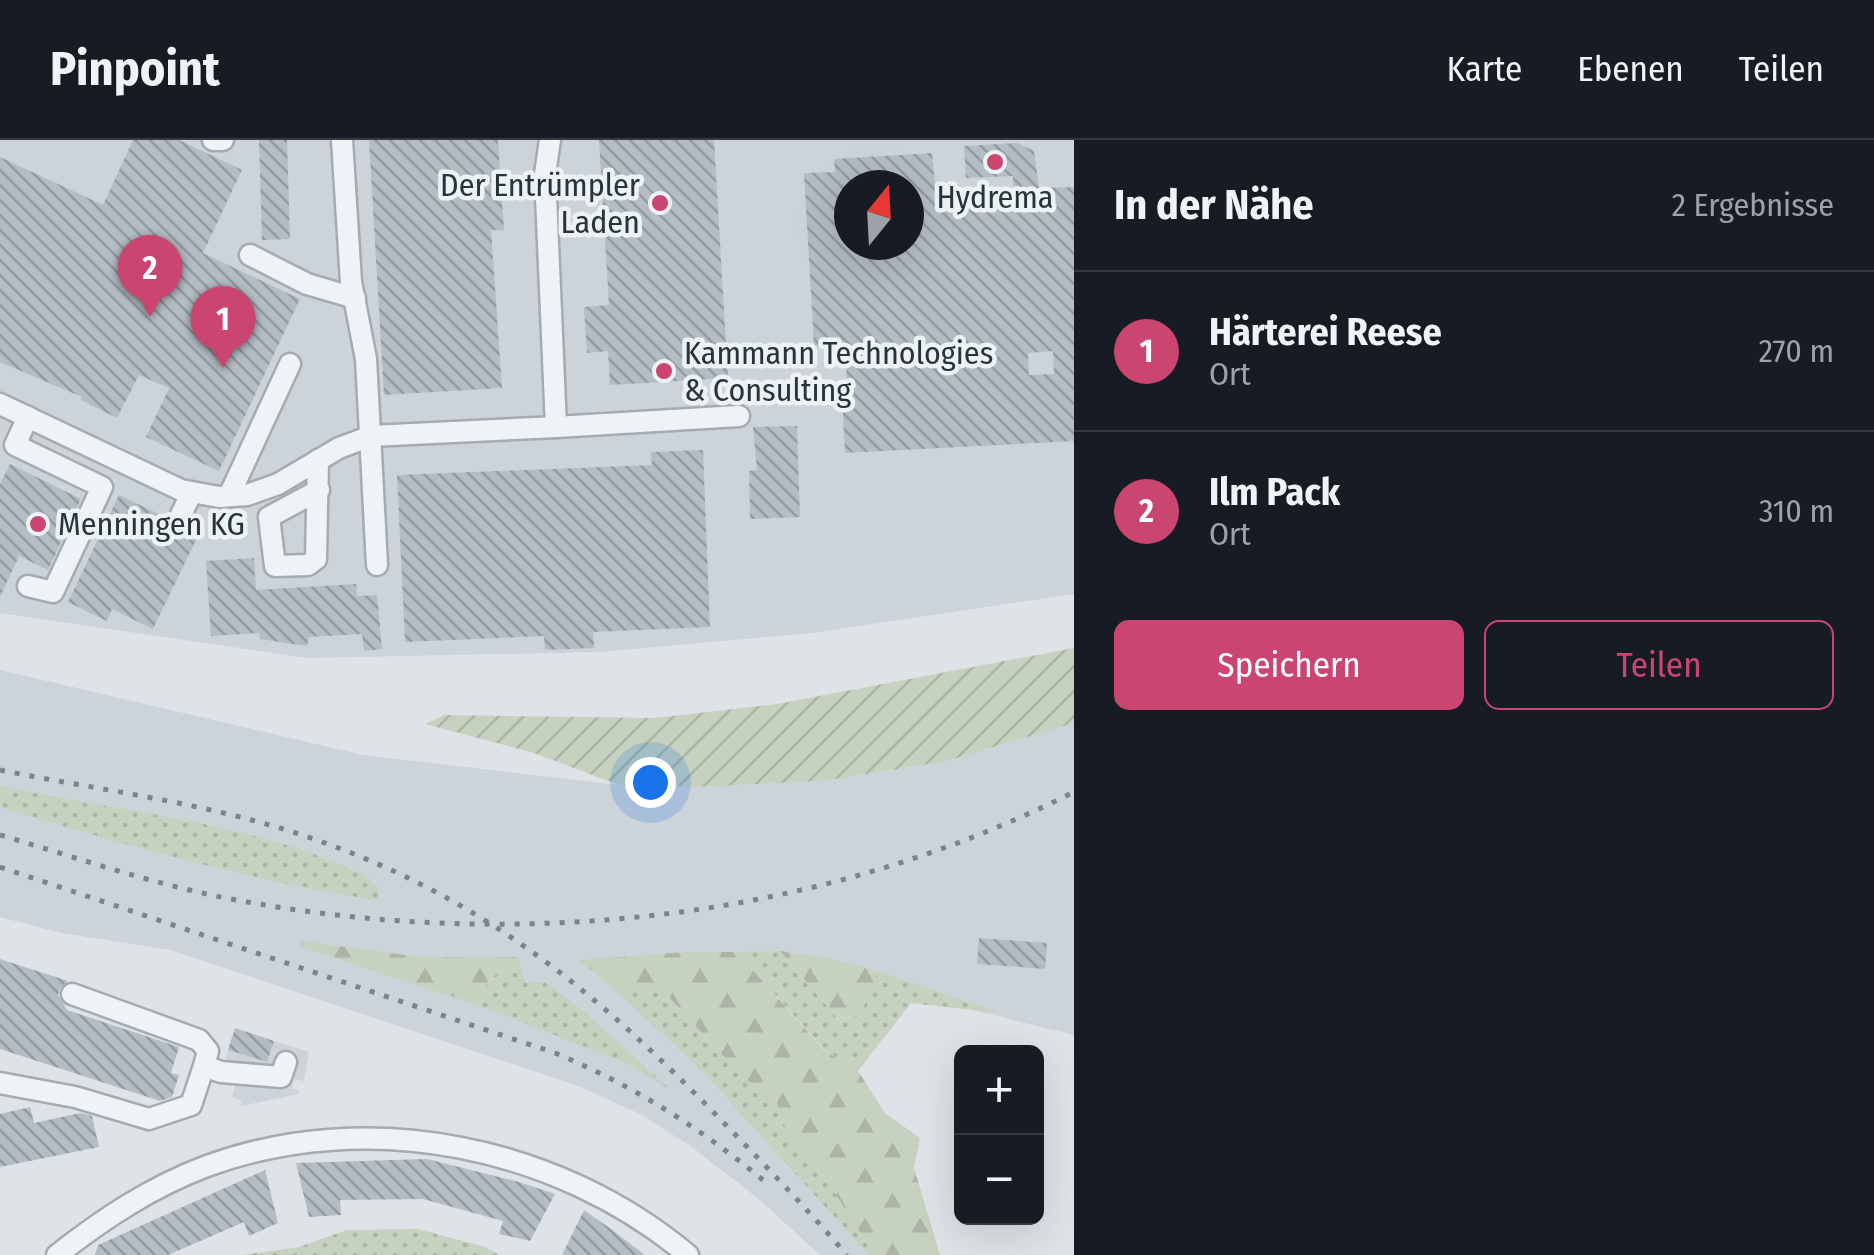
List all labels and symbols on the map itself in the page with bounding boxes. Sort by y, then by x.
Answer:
marker: Hydrema [984,151,1006,173]
place label: Der Entrümpler Laden [440,166,640,241]
north arrow [834,170,924,260]
place label: Hydrema [936,178,1054,216]
marker: Der Entrümpler Laden [649,192,671,214]
pin: 2 [118,234,182,317]
pin: 1 [190,286,256,368]
place label: Kammann Technologies & Consulting [684,334,993,409]
marker: Kammann Technologies & Consulting [653,360,675,382]
place label: Menningen KG [58,505,245,543]
marker: Menningen KG [27,513,49,535]
your location [625,757,676,808]

